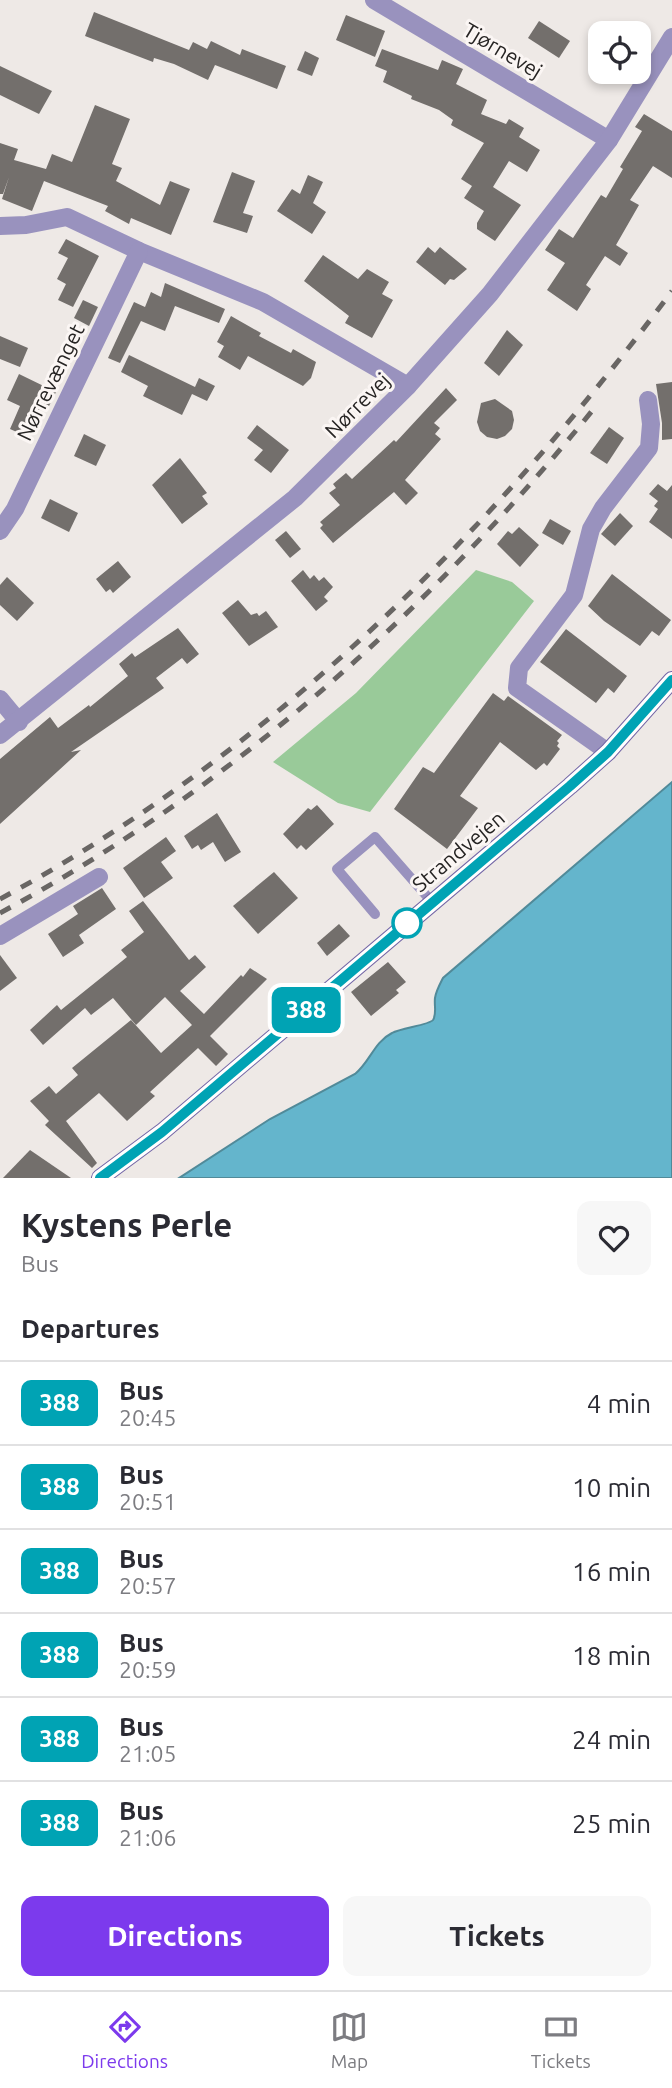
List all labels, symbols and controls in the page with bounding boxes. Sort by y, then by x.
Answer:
street label: Tjørnevej [459,17,547,83]
map controls [588,21,651,84]
button: locate [588,21,651,84]
street label: Nørrevænget [11,320,89,444]
street label: Nørrevej [320,368,394,442]
street label: Strandvejen [407,806,509,896]
unlabelled marker [392,908,422,938]
line badge: 388 [266,987,346,1033]
text: 388 [286,996,326,1023]
button: heart [577,1201,651,1275]
text: Kystens Perle [21,1206,232,1243]
text: Bus [21,1251,59,1276]
text: Departures [21,1314,159,1343]
text: Bus [119,1376,164,1405]
text: 388 [39,1389,80,1416]
text: 4 min [587,1389,651,1418]
text: 20:45 [119,1405,177,1430]
text: Bus [119,1460,164,1489]
text: 388 [39,1473,80,1500]
text: 10 min [572,1473,651,1502]
text: 20:51 [119,1489,177,1514]
text: Bus [119,1544,164,1573]
text: 388 [39,1557,80,1584]
text: 16 min [572,1557,651,1586]
text: 20:57 [119,1573,177,1598]
text: Bus [119,1628,164,1657]
text: 388 [39,1641,80,1668]
text: 18 min [572,1641,651,1670]
text: 20:59 [119,1657,177,1682]
text: Bus [119,1712,164,1741]
text: 388 [39,1725,80,1752]
text: 24 min [572,1725,651,1754]
text: 21:05 [119,1741,177,1766]
text: Bus [119,1796,164,1825]
text: 388 [39,1809,80,1836]
text: 25 min [572,1809,651,1838]
text: 21:06 [119,1825,177,1850]
button: Directions [21,1896,329,1976]
button: Tickets [343,1896,651,1976]
tab: Directions [81,2008,168,2072]
tab: Map [330,2008,368,2072]
tab: Tickets [531,2008,591,2072]

